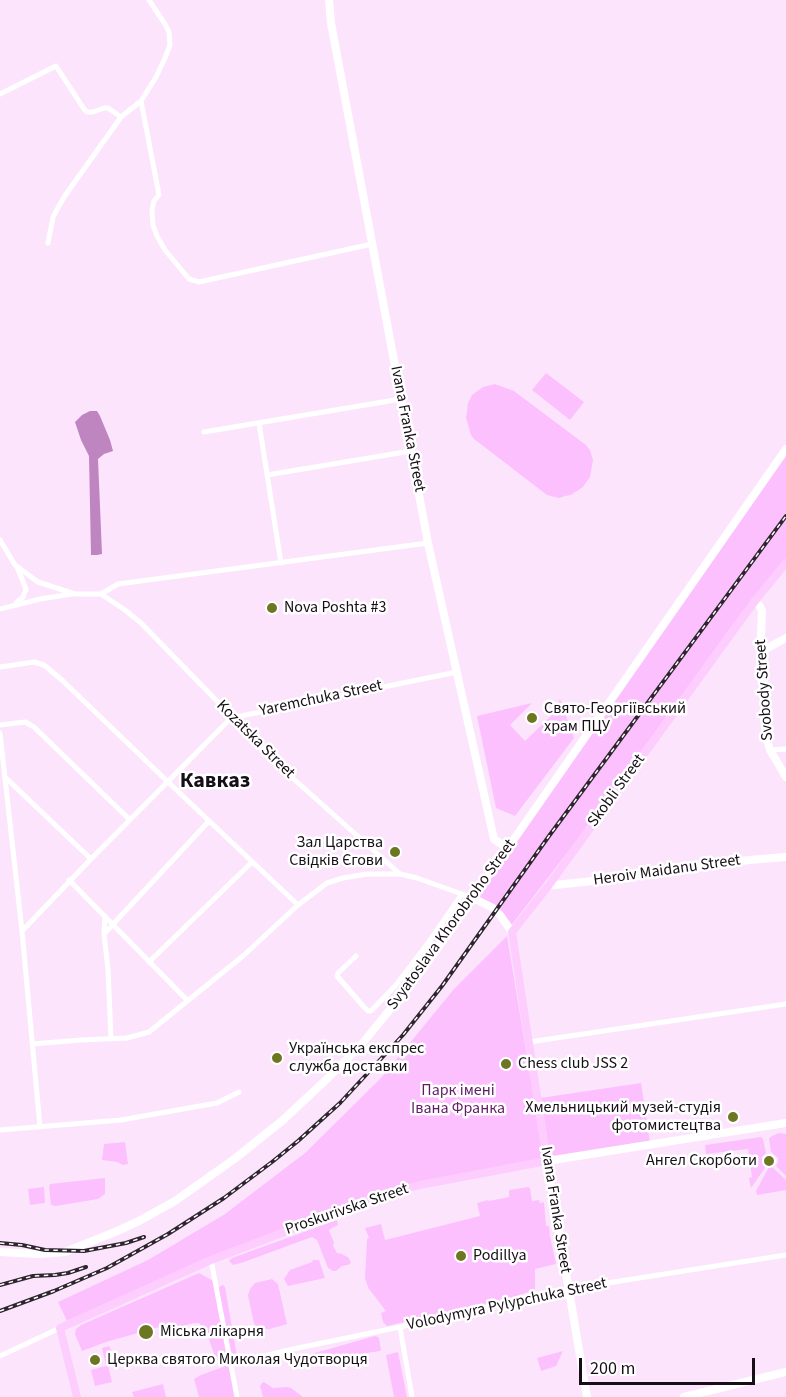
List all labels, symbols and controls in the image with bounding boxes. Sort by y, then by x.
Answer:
street label: Ivana Franka Street [385,364,429,494]
place label: Nova Poshta #3 [284,598,386,618]
marker: Nova Poshta #3 [265,601,279,615]
street label: Svobody Street [752,639,778,741]
street label: Yaremchuka Street [258,677,384,721]
street label: Kozatska Street [212,697,298,783]
place label: Свято-Георгіївський храм ПЦУ [544,699,686,737]
marker: Свято-Георгіївський храм ПЦУ [525,711,539,725]
street label: Skobli Street [584,751,650,831]
district label: Кавказ [180,769,250,795]
place label: Зал Царства Свідків Єгови [289,833,383,871]
street label: Svyatoslava Khorobroho Street [384,836,520,1014]
marker: Зал Царства Свідків Єгови [388,845,402,859]
street label: Heroiv Maidanu Street [592,851,742,891]
place label: Українська експрес служба доставки [289,1039,424,1077]
marker: Українська експрес служба доставки [270,1051,284,1065]
place label: Chess club JSS 2 [518,1054,628,1074]
marker: Chess club JSS 2 [499,1057,513,1071]
park label: Парк імені Івана Франка [411,1081,505,1119]
place label: Хмельницький музей-студія фотомистецтва [525,1098,721,1136]
marker: Хмельницький музей-студія фотомистецтва [726,1110,740,1124]
street label: Ivana Franka Street [535,1145,575,1275]
place label: Ангел Скорботи [646,1151,757,1171]
marker: Ангел Скорботи [762,1154,776,1168]
street label: Proskurivska Street [283,1180,411,1240]
place label: Podillya [473,1246,527,1266]
marker: Podillya [454,1249,468,1263]
street label: Volodymyra Pylypchuka Street [405,1274,609,1336]
place label: Міська лікарня [160,1322,264,1342]
marker: Міська лікарня [137,1323,155,1341]
scale bar [582,1346,758,1384]
place label: Церква святого Миколая Чудотворця [107,1350,368,1370]
marker: Церква святого Миколая Чудотворця [88,1353,102,1367]
text: 200 m [590,1356,635,1381]

